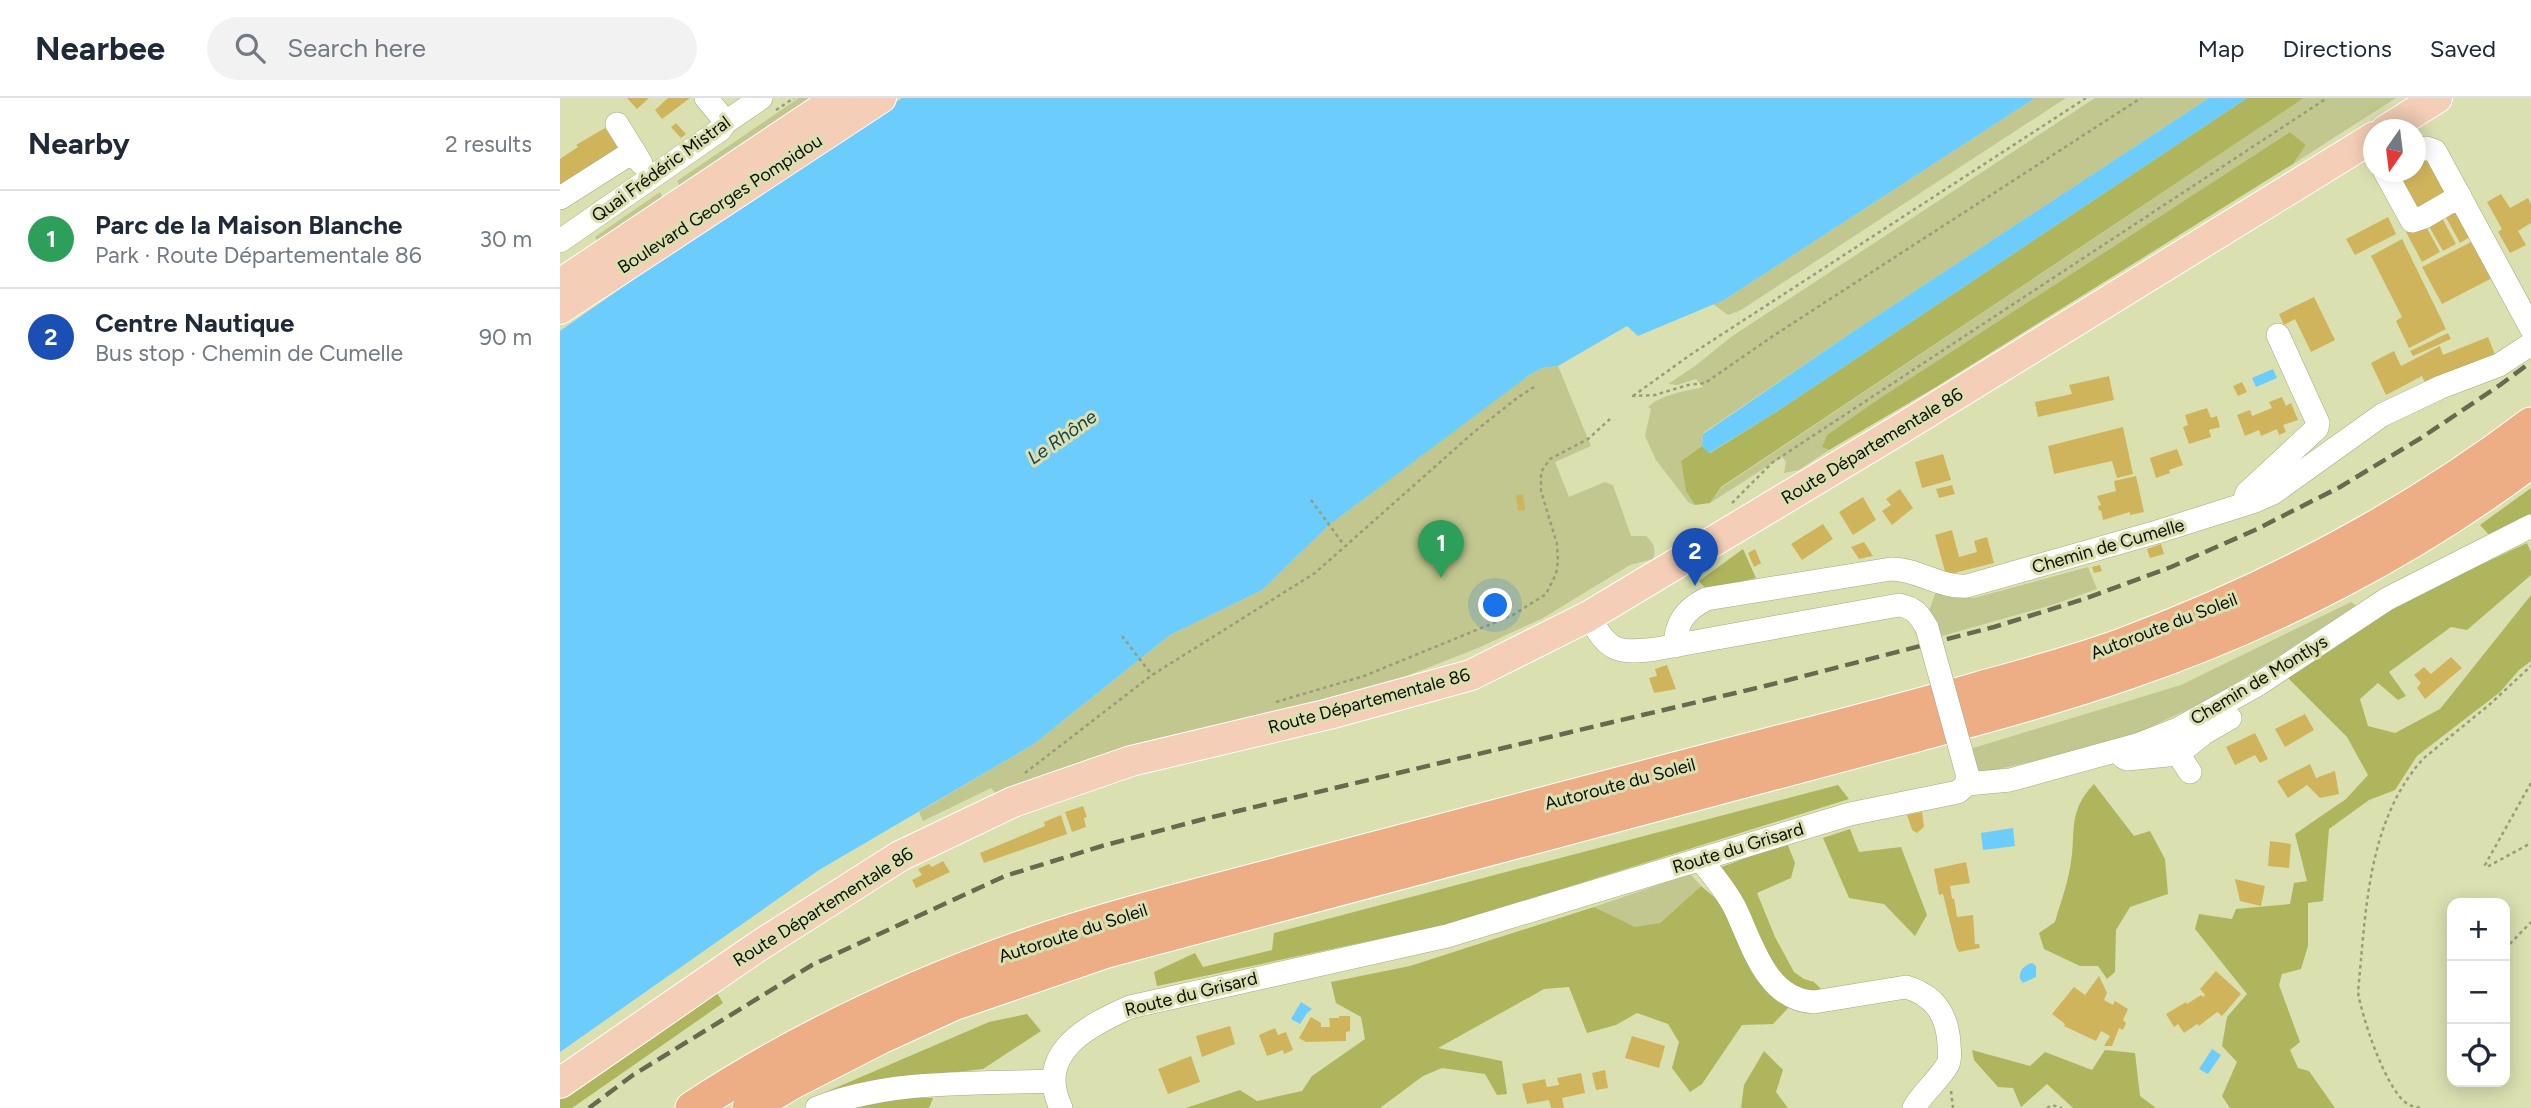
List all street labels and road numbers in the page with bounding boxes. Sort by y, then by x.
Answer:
street label: Quai Frédéric Mistral [587,111,735,227]
street label: Boulevard Georges Pompidou [614,130,826,278]
street label: Route Départementale 86 [1777,383,1967,509]
street label: Chemin de Cumelle [2029,514,2187,578]
street label: Autoroute du Soleil [2087,588,2241,664]
street label: Chemin de Montlys [2186,630,2332,730]
street label: Route Départementale 86 [1266,663,1472,739]
street label: Autoroute du Soleil [1542,753,1698,815]
street label: Route du Grisard [1670,818,1806,878]
street label: Route Départementale 86 [729,843,917,971]
street label: Autoroute du Soleil [996,899,1150,967]
street label: Route du Grisard [1122,967,1260,1021]

